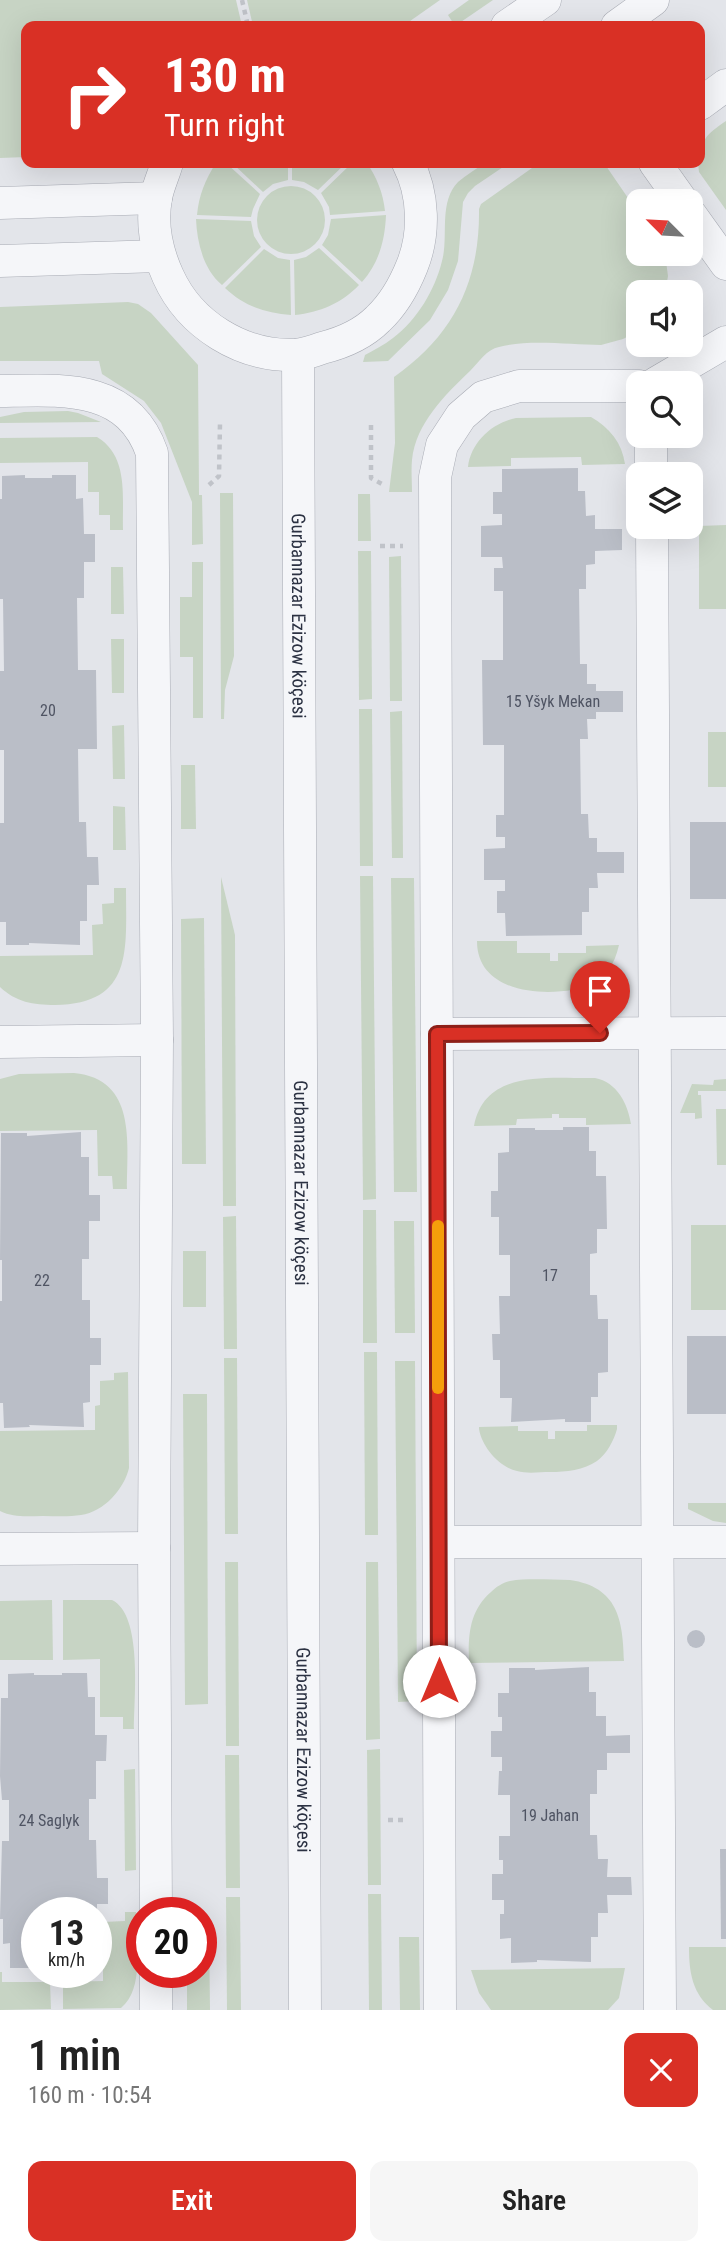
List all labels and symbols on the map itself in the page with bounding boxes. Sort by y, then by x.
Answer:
north arrow [626,189,704,266]
street label: Gurbannazar Ezizow köçesi [287,513,311,719]
house number: 15 Yšyk Mekan [506,692,600,711]
house number: 20 [40,701,56,720]
pin [570,961,630,1033]
street label: Gurbannazar Ezizow köçesi [290,1080,313,1286]
house number: 17 [542,1266,558,1285]
house number: 22 [34,1271,50,1290]
position arrow [402,1644,476,1718]
street label: Gurbannazar Ezizow köçesi [292,1647,316,1853]
house number: 19 Jahan [521,1806,579,1825]
house number: 24 Saglyk [19,1811,80,1830]
speed limit sign: 20 [126,1897,217,1988]

